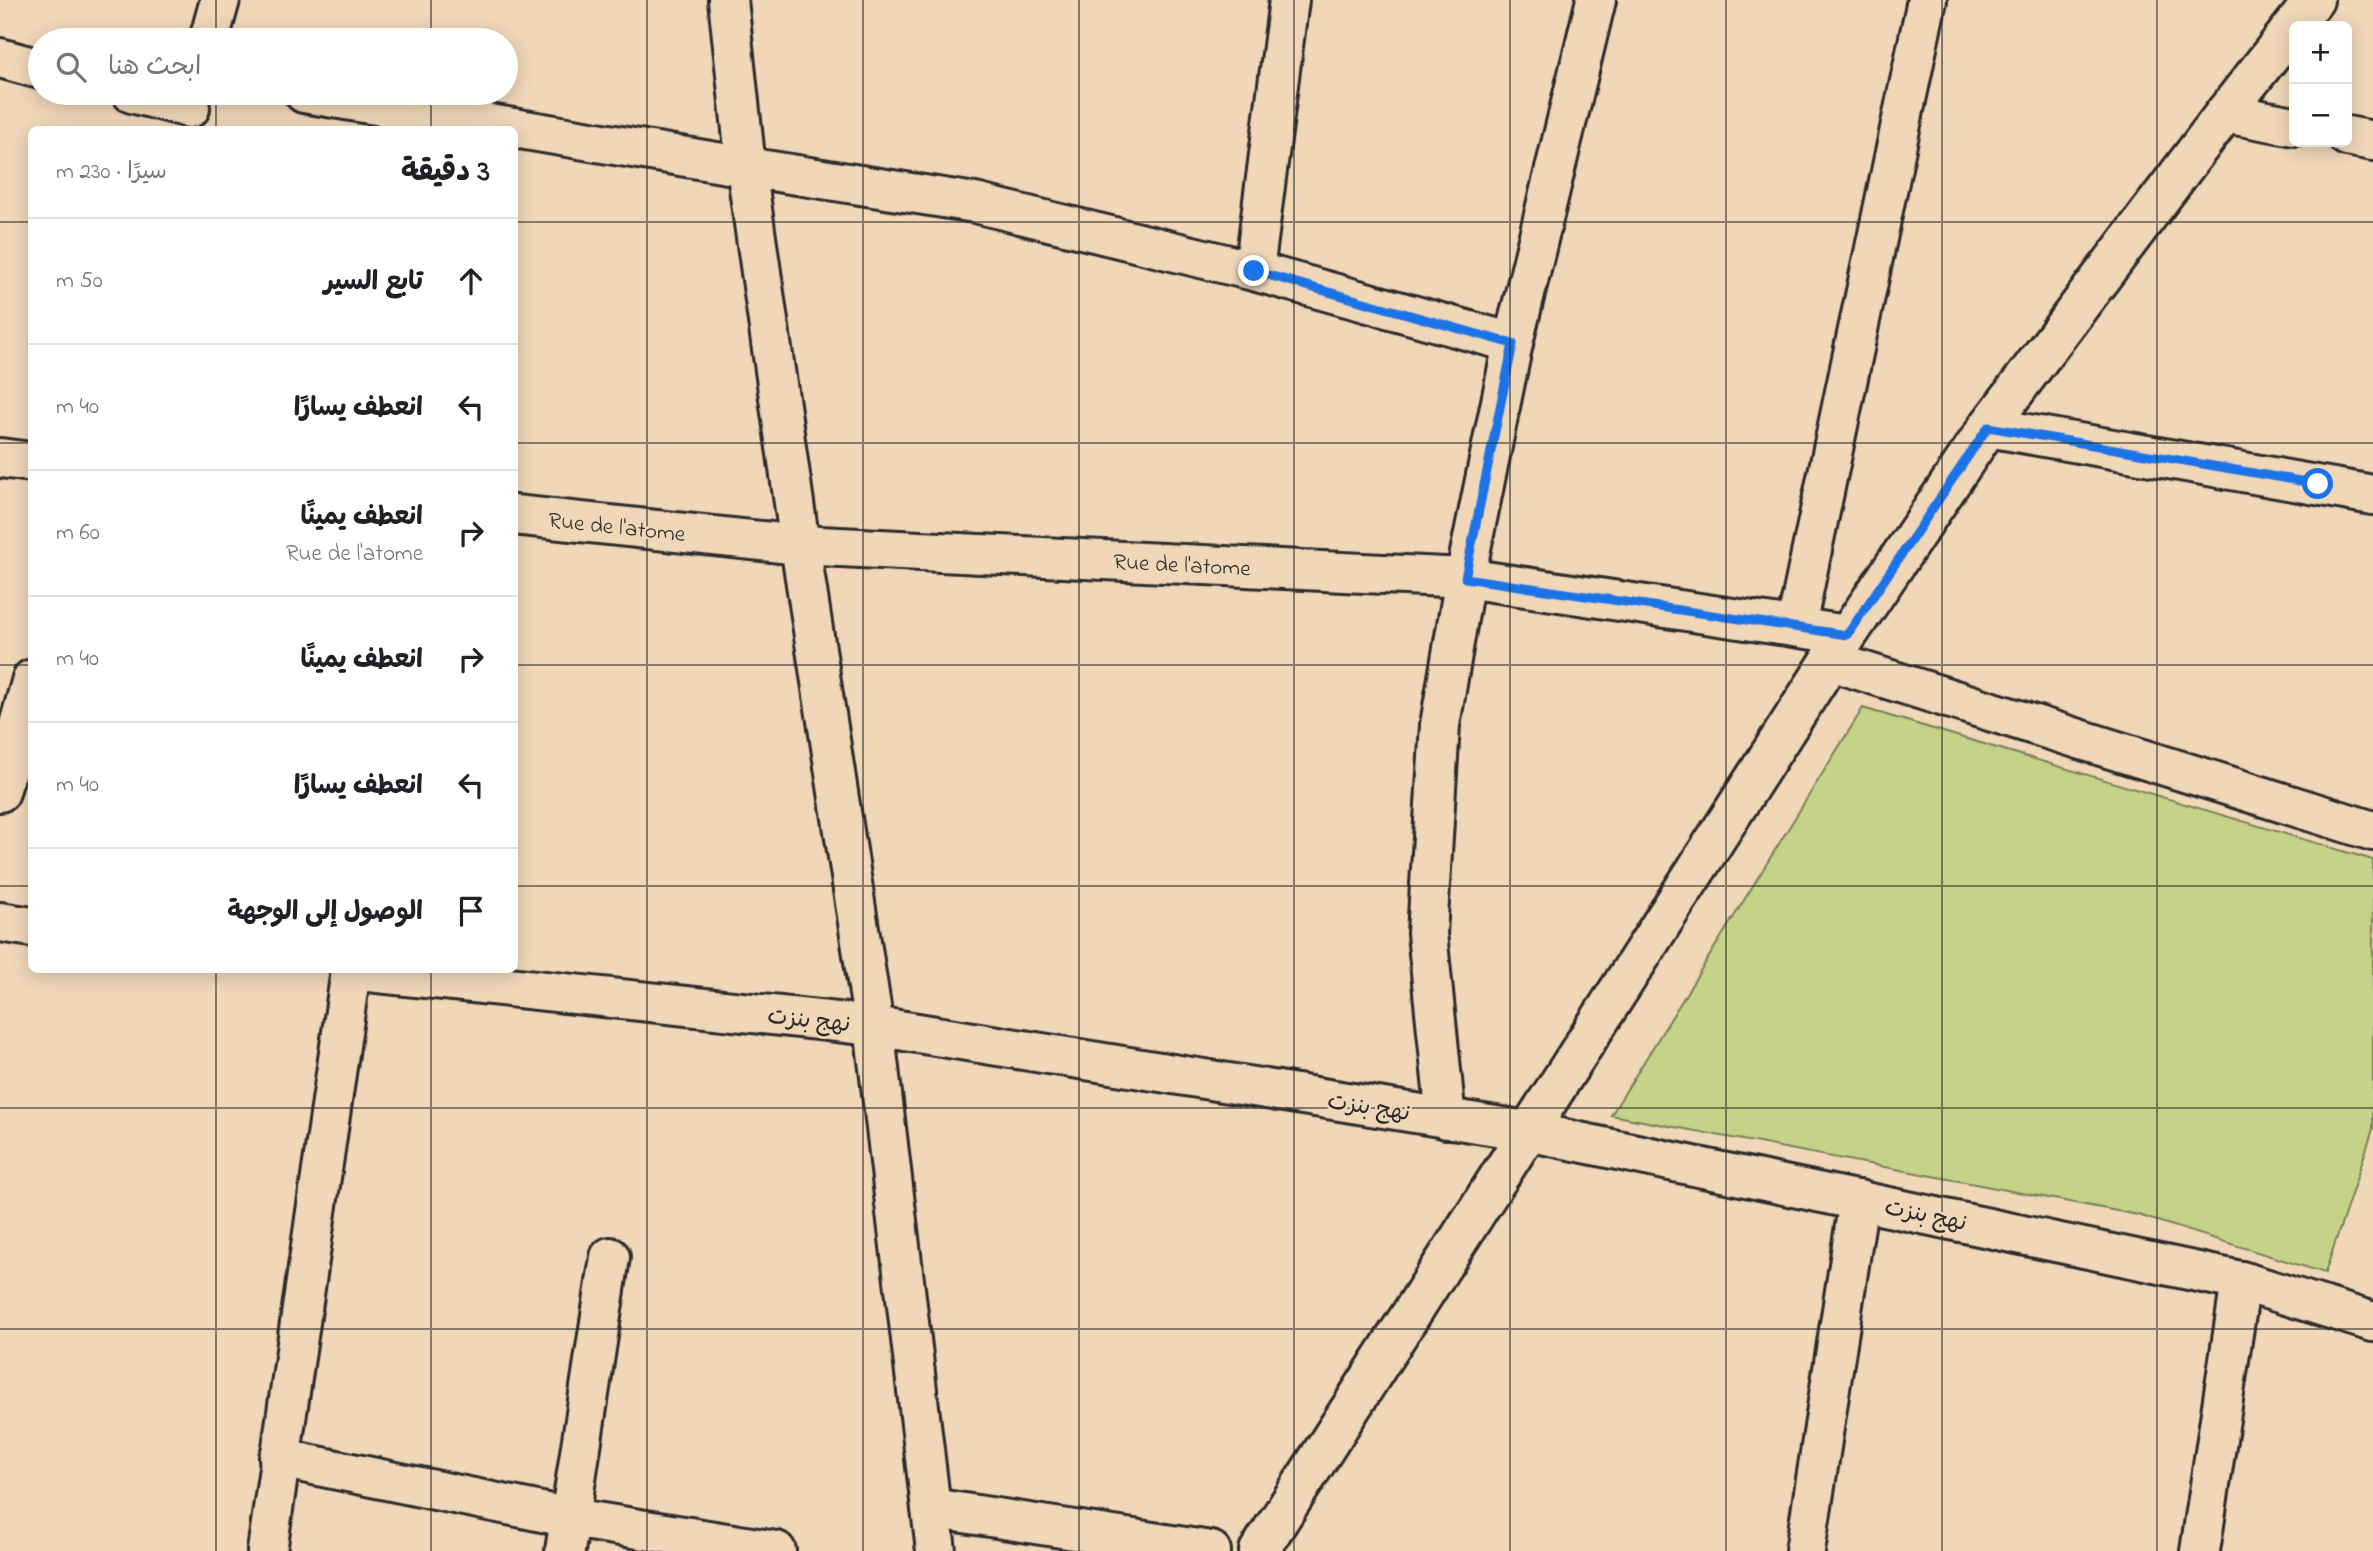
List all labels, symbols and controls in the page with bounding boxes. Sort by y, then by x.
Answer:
map controls [2289,21,2352,147]
button: + [2289,21,2352,84]
search box [28,28,518,105]
icon: search [52,48,90,86]
text: ابحث هنا [108,49,201,87]
button: − [2289,84,2352,147]
text: 3 دقيقة [401,151,490,195]
text: سيرًا · 230 m [56,156,167,189]
route end [1238,255,1269,286]
icon: ahead [452,262,490,300]
text: تابع السير [324,264,423,302]
text: 50 m [56,265,103,298]
icon: left [452,388,490,426]
text: انعطف يسارًا [294,390,423,428]
text: 40 m [56,391,99,424]
route start [2302,468,2333,499]
text: انعطف يمينًا [300,499,423,537]
street label: Rue de l'atome [547,505,687,552]
icon: right [452,514,490,552]
text: 60 m [56,517,100,550]
text: Rue de l'atome [286,538,423,571]
street label: Rue de l'atome [1112,546,1252,587]
icon: right [452,640,490,678]
text: انعطف يمينًا [300,642,423,680]
text: 40 m [56,643,99,676]
icon: left [452,766,490,804]
text: انعطف يسارًا [294,768,423,806]
text: 40 m [56,769,99,802]
icon: arrive [452,892,490,930]
text: الوصول إلى الوجهة [227,894,423,932]
street label: نهج بنزت [766,1001,852,1042]
street label: نهج بنزت [1325,1086,1412,1131]
street label: نهج بنزت [1881,1192,1970,1241]

